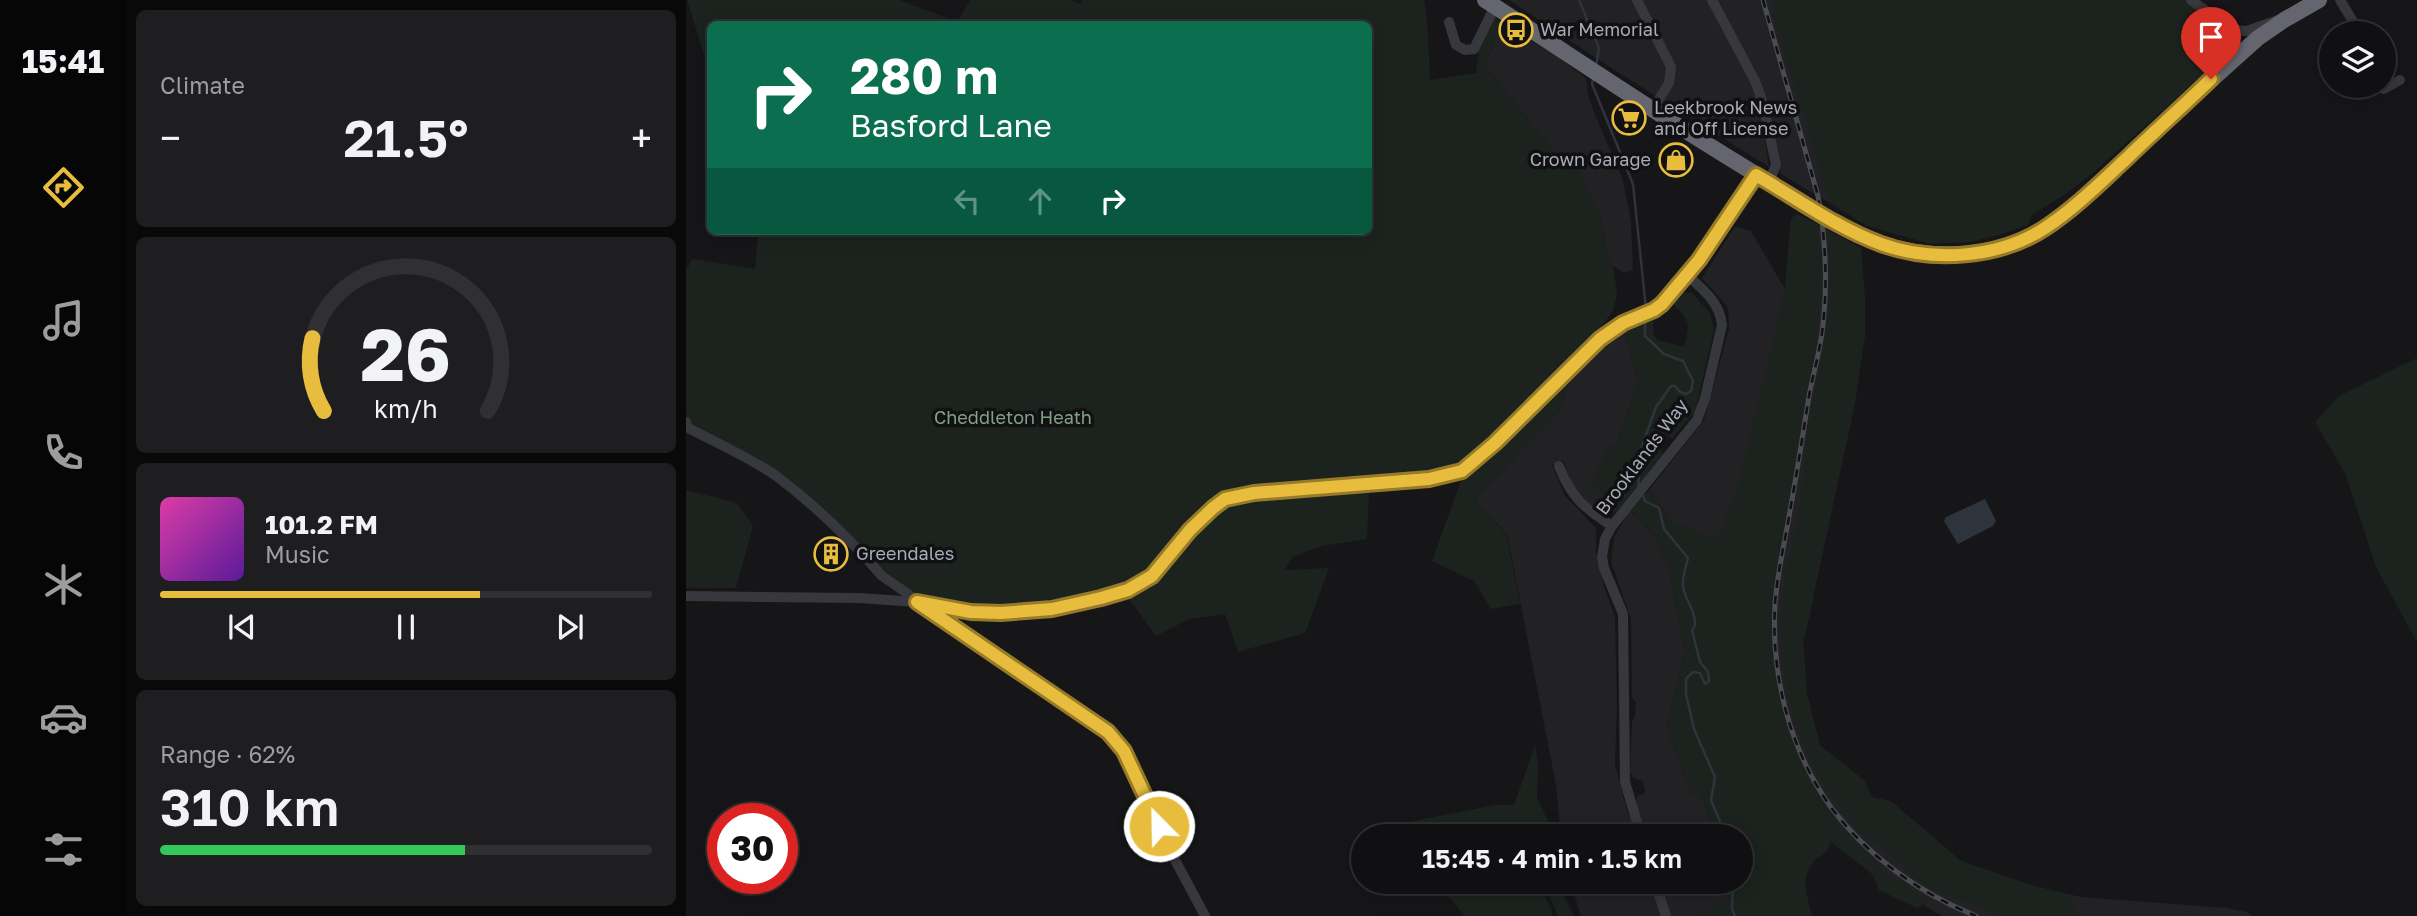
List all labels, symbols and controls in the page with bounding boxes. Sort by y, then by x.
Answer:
pin [2181,7,2241,79]
bus stop icon: War Memorial [1497,11,1535,49]
place label: War Memorial [1540,18,1659,40]
icon: arrive [2192,18,2230,56]
map controls [2319,21,2396,98]
button: layers [2319,21,2396,98]
text: 15:41 [22,42,104,80]
text: 280 m [850,46,998,105]
icon: right [735,49,826,140]
text: Climate [160,71,245,99]
place label: Leekbrook News and Off License [1654,96,1797,139]
supermarket icon: Leekbrook News and Off License [1610,99,1648,137]
text: 21.5° [344,106,468,168]
text: Basford Lane [850,106,1052,144]
text: − [160,115,181,160]
text: + [631,115,652,160]
shop icon: Crown Garage [1657,141,1695,179]
place label: Crown Garage [1530,148,1651,170]
icon: directions [39,163,88,212]
icon: left [948,182,986,220]
icon: ahead [1021,182,1059,220]
icon: right [1094,182,1132,220]
icon: music [39,296,88,345]
text: 26 [361,310,451,397]
text: km/h [374,393,438,424]
street label: Brooklands Way [1591,394,1692,519]
park label: Cheddleton Heath [934,406,1092,428]
icon: phone [39,428,88,477]
text: 101.2 FM [265,509,378,540]
building icon: Greendales [812,535,850,573]
text: Music [265,540,330,568]
place label: Greendales [856,542,954,564]
icon: climate [39,560,88,609]
icon: previous [223,608,261,646]
icon: pause [387,608,425,646]
icon: next [551,608,589,646]
icon: car [39,693,88,742]
text: Range · 62% [160,740,295,768]
text: 310 km [160,775,339,837]
position arrow [1122,789,1196,863]
speed limit sign: 30 [707,803,798,894]
icon: filters [39,825,88,874]
text: 15:45 · 4 min · 1.5 km [1422,843,1682,874]

